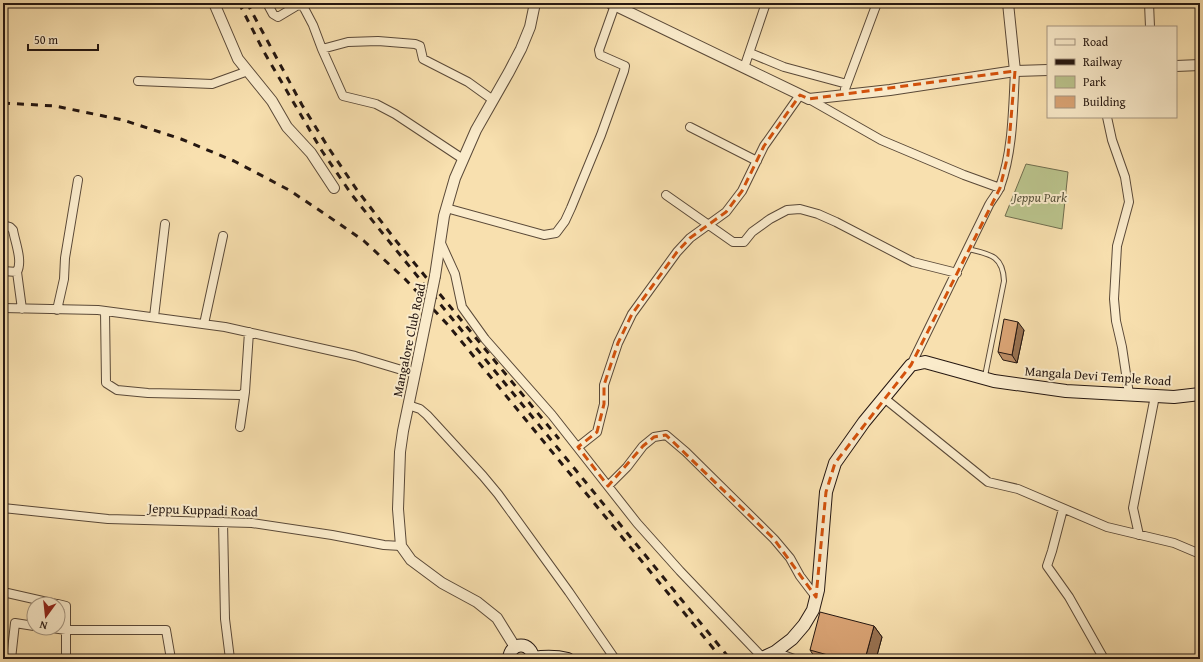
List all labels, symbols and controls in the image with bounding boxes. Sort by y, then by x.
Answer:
scale bar [28,26,98,52]
legend [1047,26,1177,118]
text: 50 m [34,31,58,48]
text: Road [1083,33,1109,50]
text: Railway [1083,53,1122,70]
text: Park [1083,73,1107,90]
text: Building [1083,93,1126,110]
park label: Jeppu Park [1011,188,1067,207]
street label: Mangalore Club Road [388,281,430,399]
street label: Mangala Devi Temple Road [1024,361,1172,391]
street label: Jeppu Kuppadi Road [146,499,258,521]
north arrow [26,596,66,636]
text: N [37,617,49,634]

